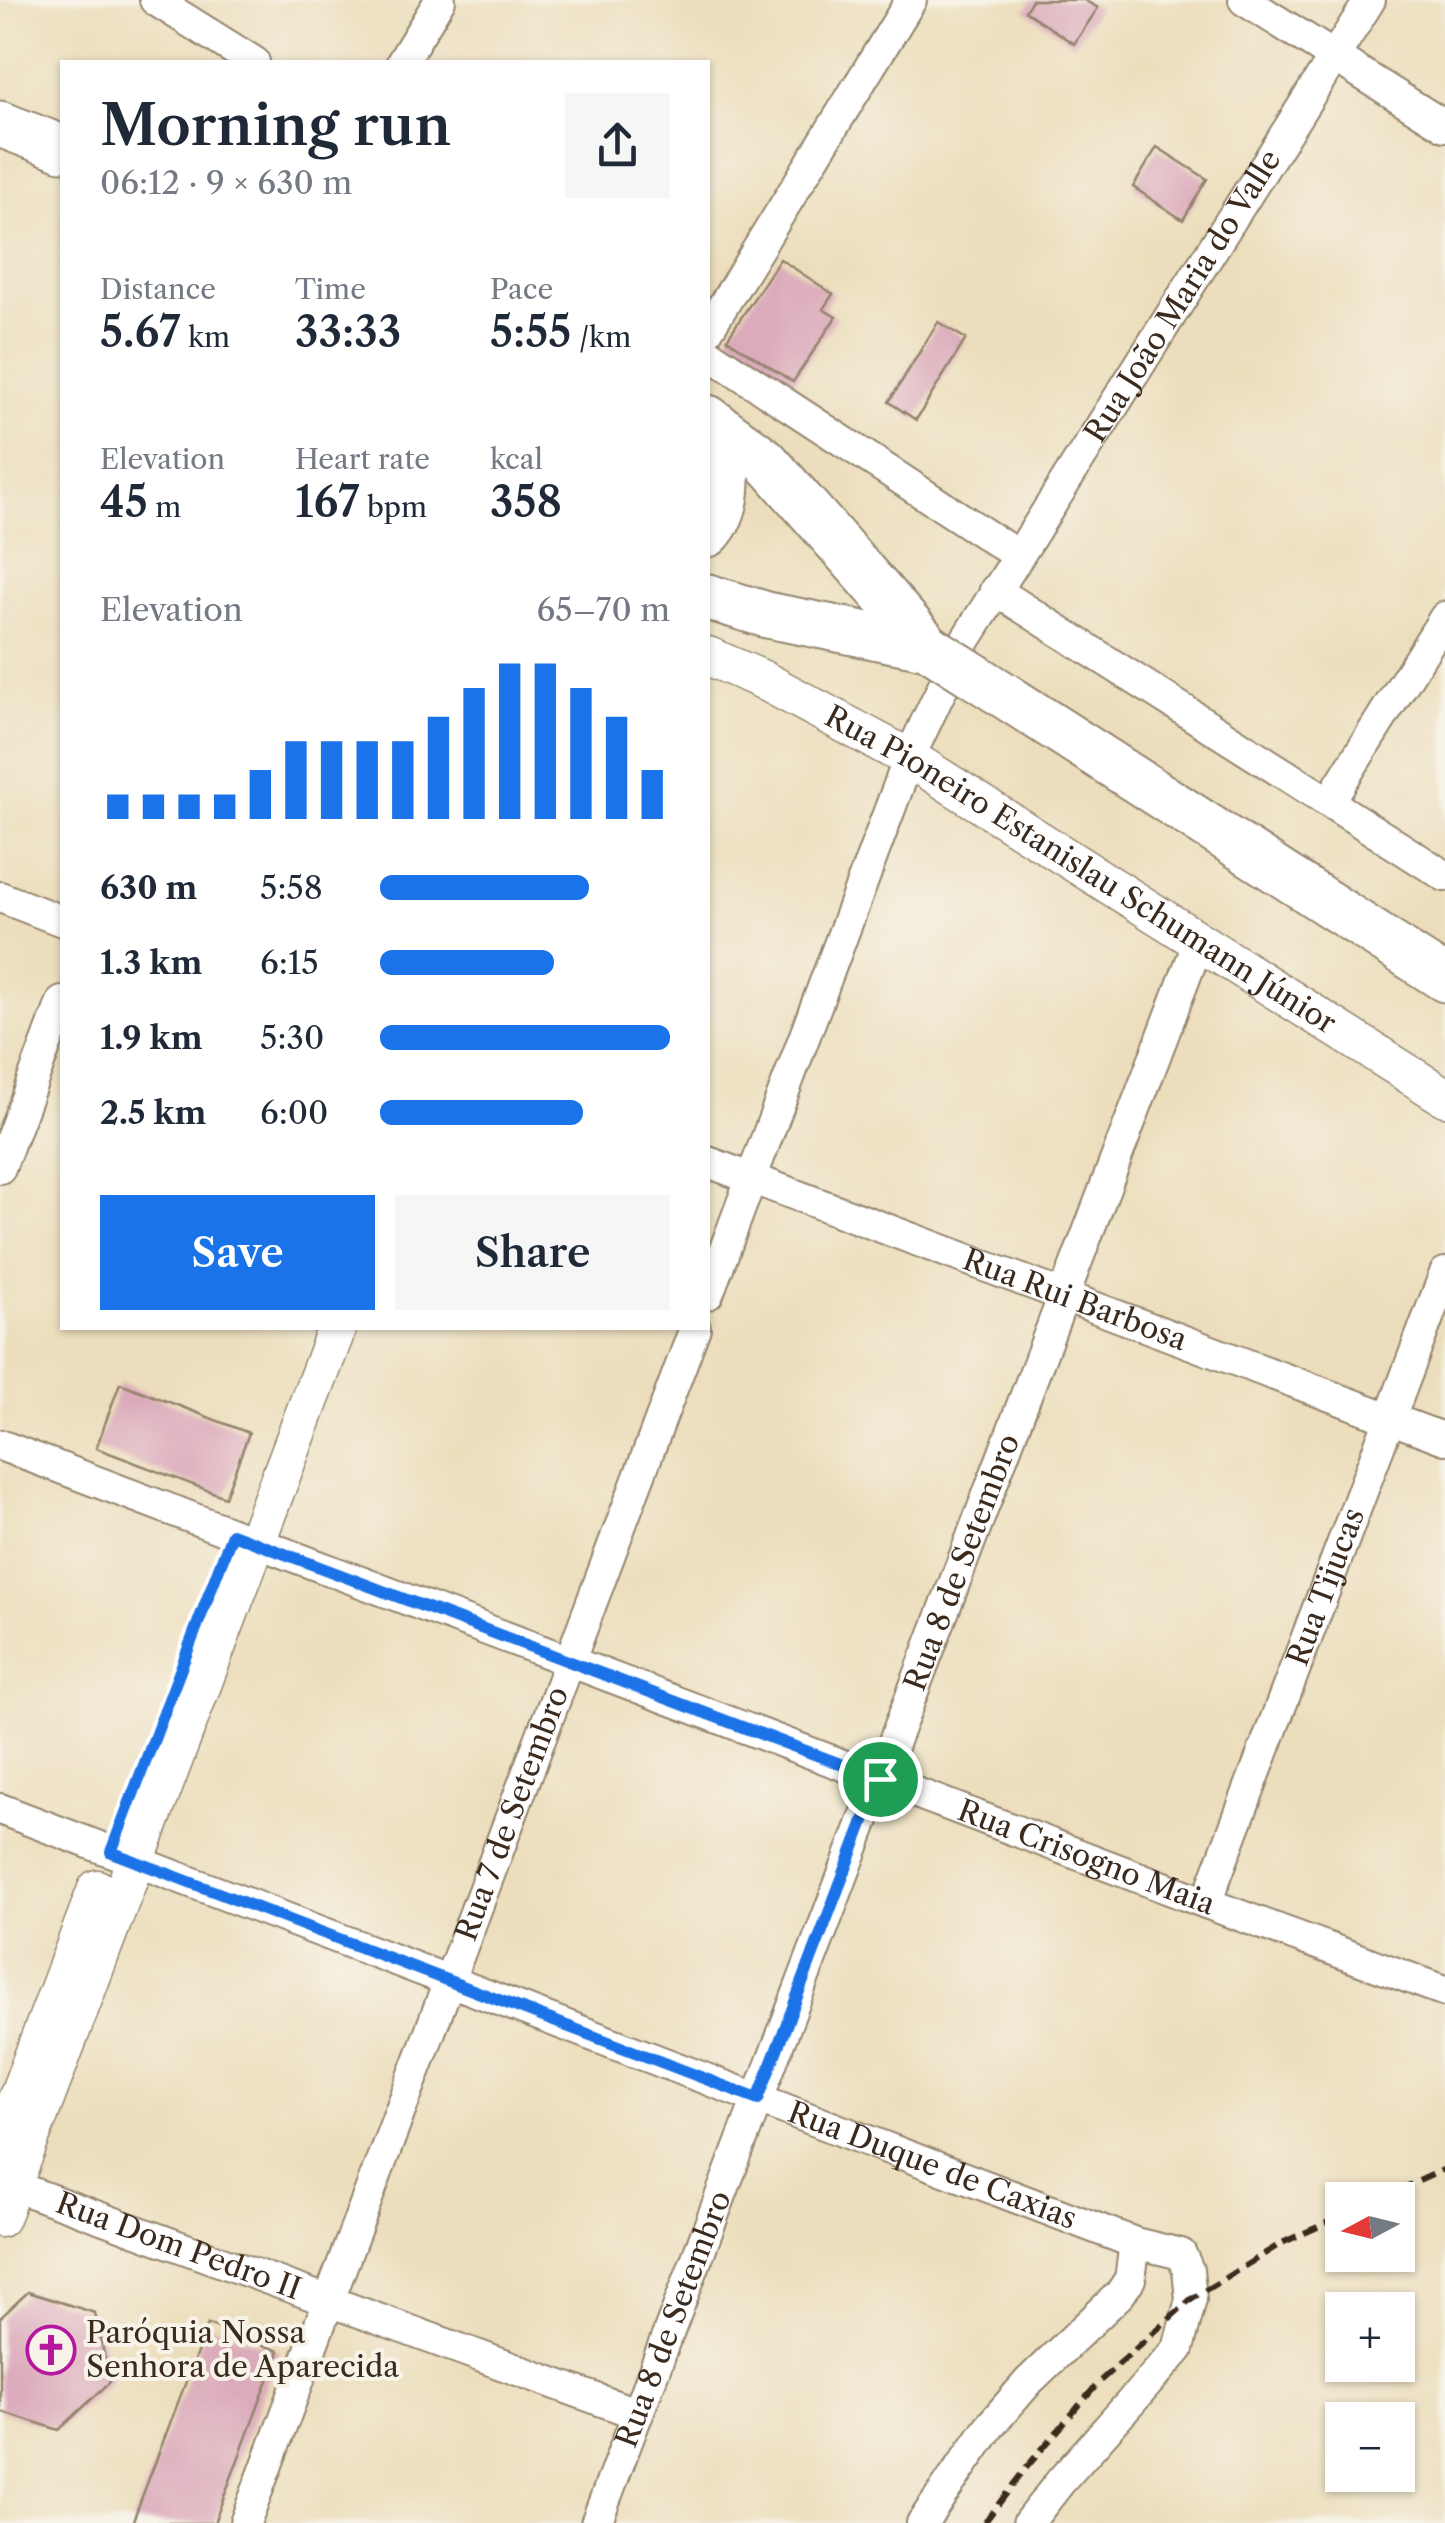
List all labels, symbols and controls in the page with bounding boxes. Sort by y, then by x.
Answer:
text: Morning run [100,92,451,159]
button: share [565,93,670,198]
street label: Rua João Maria do Valle [1076,143,1289,449]
text: 06:12 · 9 × 630 m [100,163,352,202]
text: Distance [100,272,216,306]
text: Time [295,272,366,306]
text: Pace [490,272,553,306]
text: 5.67 [100,306,180,358]
text: 33:33 [295,306,401,358]
text: 5:55 [490,306,571,358]
text: km [180,320,230,354]
text: /km [571,320,631,354]
text: Elevation [100,442,225,476]
text: Heart rate [295,442,430,476]
text: kcal [490,442,543,476]
text: 45 [100,476,148,528]
text: 167 [295,476,359,528]
text: 358 [490,476,562,528]
text: m [148,490,181,524]
text: bpm [359,490,427,524]
text: Elevation [100,590,243,629]
text: 65–70 m [536,590,670,629]
street label: Rua Pioneiro Estanislau Schumann Júnior [819,698,1344,1042]
text: 630 m [100,868,198,907]
text: 5:58 [260,868,323,907]
text: 1.3 km [100,943,202,982]
text: 6:15 [260,943,319,982]
text: 1.9 km [100,1018,203,1057]
text: 5:30 [260,1018,324,1057]
text: 2.5 km [100,1093,206,1132]
text: 6:00 [260,1093,328,1132]
button: Save [100,1195,375,1310]
button: Share [395,1195,670,1310]
street label: Rua Rui Barbosa [958,1241,1192,1358]
street label: Rua 8 de Setembro [896,1429,1027,1696]
street label: Rua Tijucas [1279,1503,1372,1671]
street label: Rua 7 de Setembro [447,1681,576,1946]
pin [838,1737,923,1822]
icon: arrive [853,1752,908,1807]
street label: Rua Crisogno Maia [953,1791,1220,1923]
street label: Rua Duque de Caxias [783,2093,1082,2237]
north arrow [1325,2182,1415,2272]
map controls [1325,2182,1415,2492]
street label: Rua Dom Pedro II [51,2184,306,2307]
street label: Rua 8 de Setembro [608,2186,739,2453]
button: + [1325,2292,1415,2382]
place label: Paróquia Nossa Senhora de Aparecida [86,2314,399,2385]
church icon: Paróquia Nossa Senhora de Aparecida [25,2324,77,2376]
button: − [1325,2402,1415,2492]

